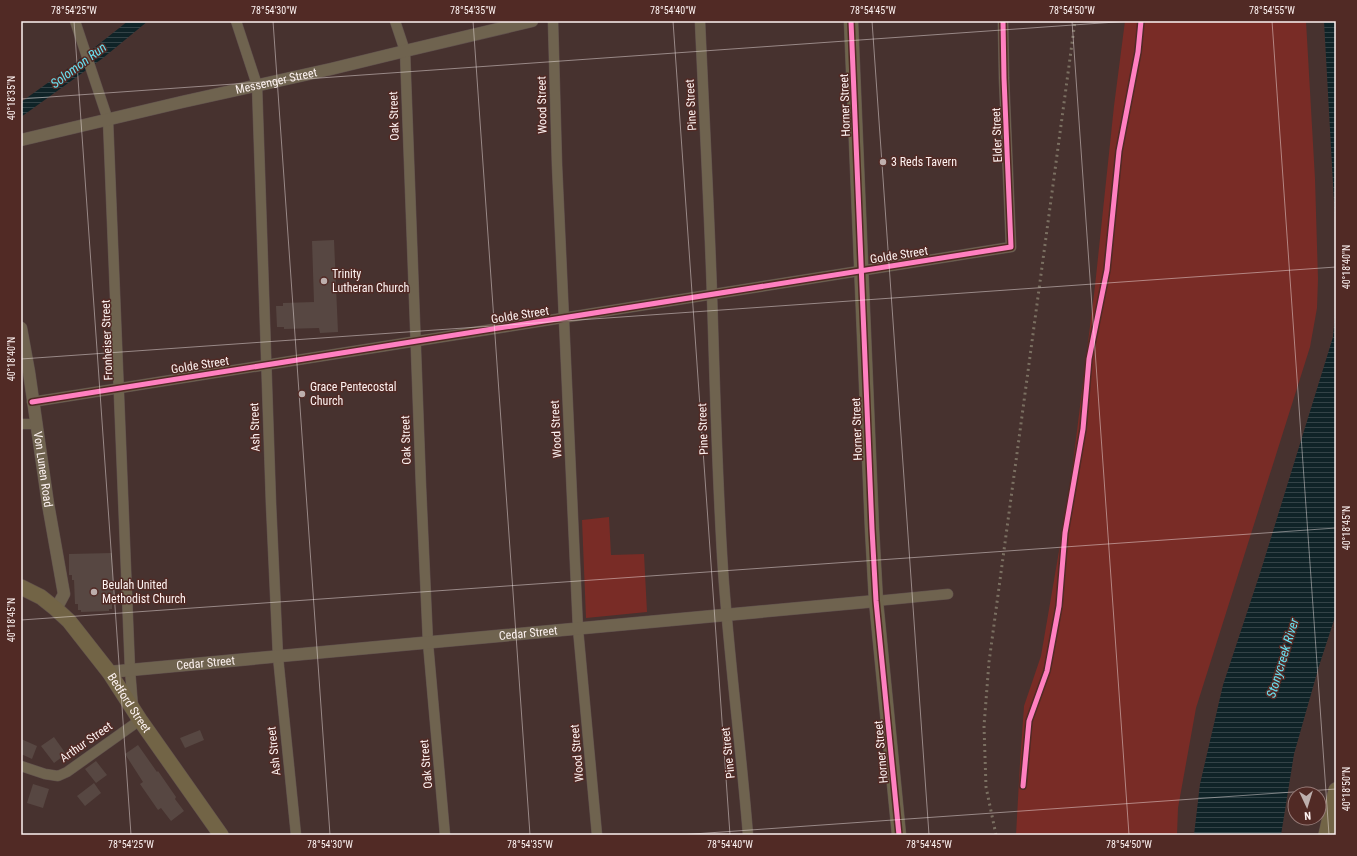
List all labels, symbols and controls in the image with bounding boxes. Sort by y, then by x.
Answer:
text: 78°54'25"W [51,5,97,16]
text: 78°54'30"W [251,5,297,16]
text: 78°54'35"W [450,5,496,16]
text: 78°54'40"W [650,5,696,16]
text: 78°54'45"W [850,5,896,16]
text: 78°54'50"W [1049,5,1095,16]
text: 78°54'55"W [1249,5,1295,16]
water label: Solomon Run [47,40,109,91]
street label: Messenger Street [234,65,319,97]
street label: Horner Street [837,73,853,137]
text: 40°18'35"N [6,76,17,120]
street label: Wood Street [534,76,550,134]
street label: Pine Street [683,78,699,131]
street label: Oak Street [386,91,402,141]
street label: Elder Street [989,107,1005,163]
place label: 3 Reds Tavern [891,155,957,169]
marker: 3 Reds Tavern [878,157,888,167]
street label: Golde Street [869,243,929,266]
text: 40°18'40"N [1341,245,1352,289]
place label: Trinity Lutheran Church [332,267,409,295]
marker: Trinity Lutheran Church [319,276,329,286]
street label: Fronheiser Street [99,299,115,381]
street label: Golde Street [490,303,550,326]
text: 40°18'40"N [6,337,17,381]
street label: Golde Street [170,353,230,376]
place label: Grace Pentecostal Church [310,380,396,408]
marker: Grace Pentecostal Church [297,389,307,399]
street label: Horner Street [849,397,865,461]
street label: Wood Street [547,399,565,458]
street label: Ash Street [247,402,263,452]
street label: Pine Street [695,402,711,455]
street label: Oak Street [398,415,414,465]
street label: Von Lunen Road [31,430,55,508]
text: 40°18'45"N [1341,506,1352,550]
place label: Beulah United Methodist Church [102,578,186,606]
marker: Beulah United Methodist Church [89,587,99,597]
text: 40°18'45"N [6,598,17,642]
water label: Stonycreek River [1263,615,1302,700]
street label: Cedar Street [498,623,559,643]
street label: Cedar Street [176,653,236,673]
street label: Bedford Street [105,670,154,736]
street label: Arthur Street [57,719,115,765]
street label: Horner Street [871,720,891,784]
street label: Wood Street [567,723,586,782]
street label: Ash Street [264,725,284,776]
street label: Pine Street [718,726,738,779]
street label: Oak Street [417,738,435,789]
text: 40°18'50"N [1341,767,1352,811]
north arrow [1287,786,1327,826]
text: N [1304,809,1311,822]
text: 78°54'25"W [108,839,154,850]
text: 78°54'30"W [307,839,353,850]
text: 78°54'35"W [507,839,553,850]
text: 78°54'40"W [707,839,753,850]
text: 78°54'45"W [906,839,952,850]
text: 78°54'50"W [1106,839,1152,850]

